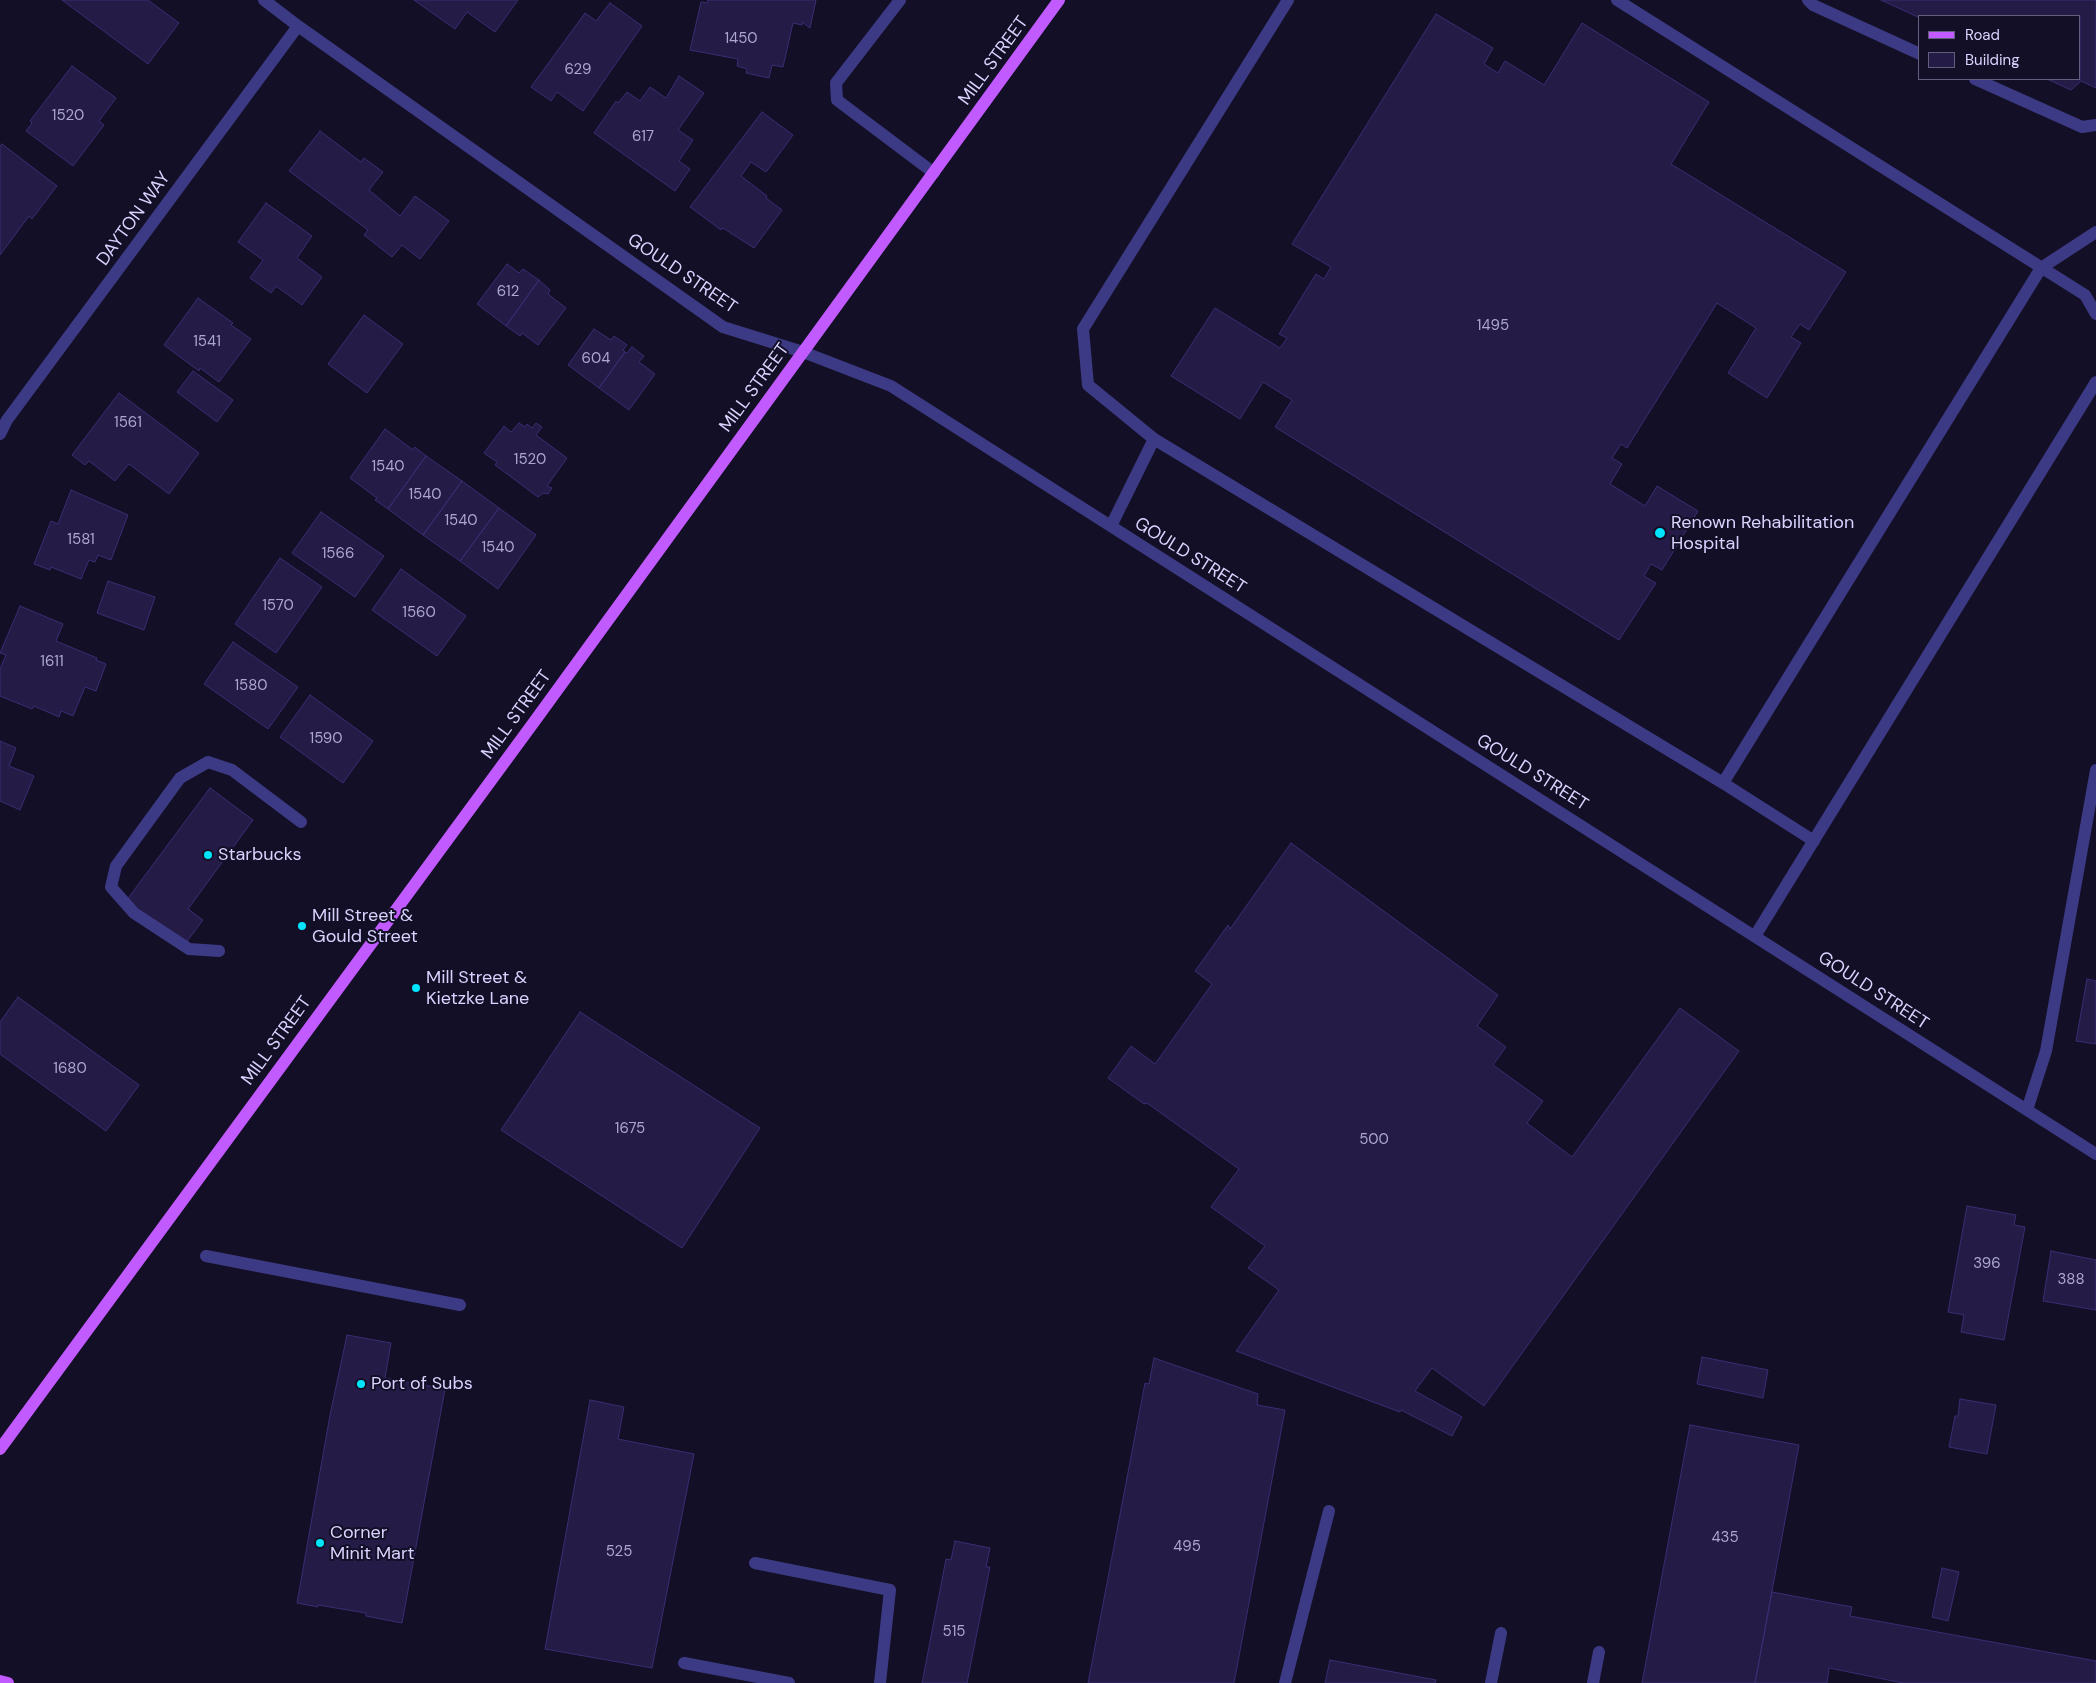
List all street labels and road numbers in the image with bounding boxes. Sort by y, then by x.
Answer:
street label: MILL STREET [955,12,1033,110]
street label: DAYTON WAY [93,168,175,270]
street label: GOULD STREET [623,229,741,319]
street label: MILL STREET [716,339,794,437]
street label: GOULD STREET [1130,513,1250,599]
street label: MILL STREET [478,666,556,764]
street label: GOULD STREET [1472,730,1592,816]
street label: GOULD STREET [1814,947,1932,1035]
street label: MILL STREET [238,992,316,1090]

